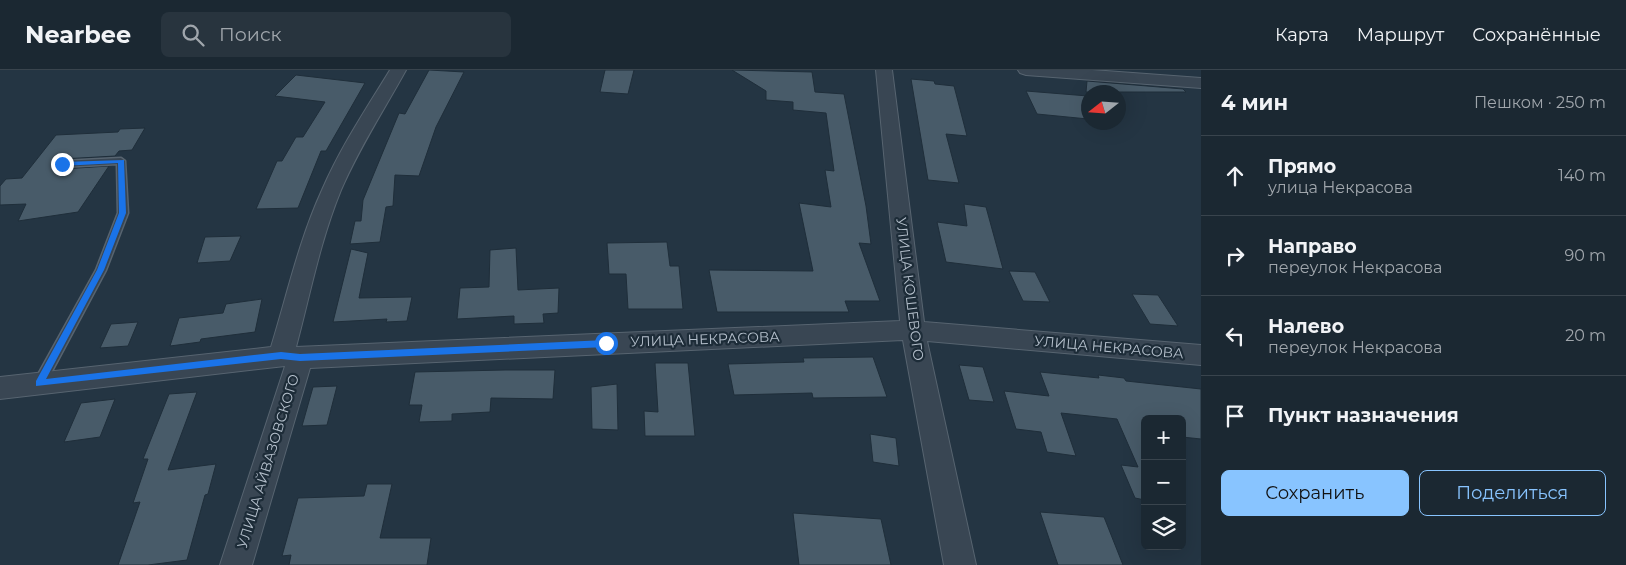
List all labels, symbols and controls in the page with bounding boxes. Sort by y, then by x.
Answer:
search box [161,12,511,57]
text: Nearbee [25,20,131,49]
icon: search [179,21,207,49]
text: Поиск [219,23,282,46]
text: Карта [1275,24,1329,46]
text: Маршрут [1357,24,1444,46]
text: Сохранённые [1472,24,1601,46]
north arrow [1081,85,1126,130]
text: 4 мин [1221,90,1288,115]
text: Пешком · 250 m [1474,93,1606,112]
route end [51,153,74,176]
text: Прямо [1268,155,1336,178]
icon: ahead [1221,162,1249,190]
text: 140 m [1558,166,1606,185]
text: улица Некрасова [1268,178,1413,197]
street label: УЛИЦА КОШЕВОГО [892,216,928,362]
text: Направо [1268,235,1357,258]
icon: right [1221,242,1249,270]
text: 90 m [1564,246,1606,265]
text: переулок Некрасова [1268,258,1442,277]
text: Налево [1268,315,1344,338]
icon: left [1221,322,1249,350]
text: 20 m [1565,326,1606,345]
street label: УЛИЦА НЕКРАСОВА [630,327,781,351]
route start [595,332,618,355]
street label: УЛИЦА НЕКРАСОВА [1034,332,1185,363]
text: переулок Некрасова [1268,338,1442,357]
street label: УЛИЦА АЙВАЗОВСКОГО [233,372,303,550]
icon: arrive [1221,402,1249,430]
text: Пункт назначения [1268,404,1459,427]
map controls [1141,415,1186,550]
button: + [1141,415,1186,460]
button: − [1141,460,1186,505]
button: Сохранить [1221,470,1409,516]
button: Поделиться [1419,470,1606,516]
button: layers [1141,505,1186,550]

